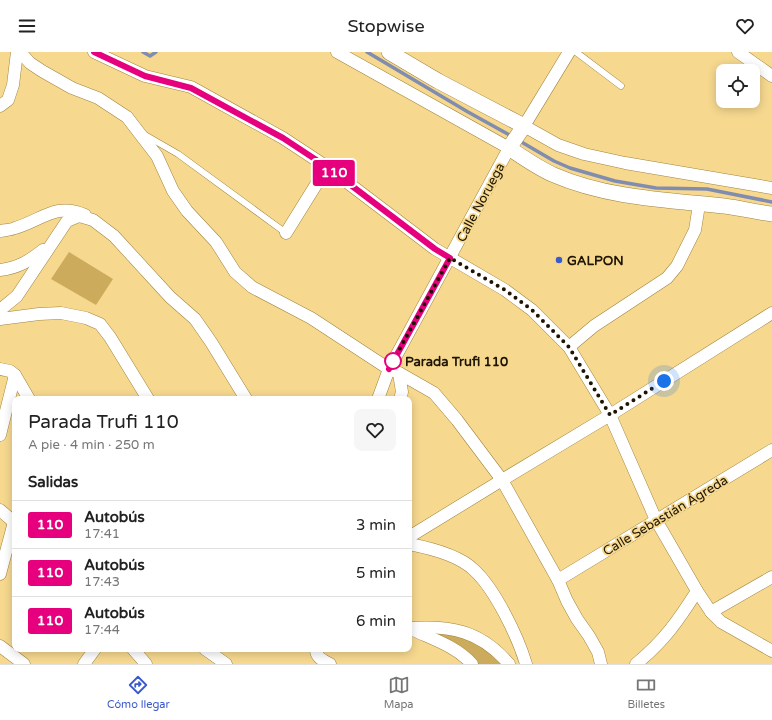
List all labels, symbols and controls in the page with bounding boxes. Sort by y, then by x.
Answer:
icon: menu [16,15,38,37]
text: Stopwise [347,15,425,37]
icon: heart [734,15,756,37]
map controls [716,64,760,108]
button: locate [716,64,760,108]
line badge: 110 [311,160,357,186]
street label: Calle Noruega [453,160,508,245]
text: 110 [321,164,347,181]
place label: GALPON [567,253,624,269]
marker: GALPON [554,255,564,265]
marker: Parada Trufi 110 [384,352,402,370]
place label: Parada Trufi 110 [405,354,508,370]
your location [654,371,674,391]
button: heart [354,409,396,451]
text: Parada Trufi 110 [28,411,179,433]
text: A pie · 4 min · 250 m [28,437,155,453]
street label: Calle Sebastián Ágreda [600,472,731,559]
text: Salidas [28,473,78,491]
text: Autobús [84,508,145,526]
text: 110 [37,516,63,533]
text: 3 min [356,516,396,534]
text: 17:41 [84,526,120,542]
text: Autobús [84,556,145,574]
text: 110 [37,564,63,581]
text: 5 min [356,564,396,582]
text: 17:43 [84,574,120,590]
text: Autobús [84,604,145,622]
text: 110 [37,612,63,629]
text: 6 min [356,612,396,630]
text: 17:44 [84,622,120,638]
tab: Cómo llegar [107,674,170,711]
tab: Mapa [384,674,414,711]
tab: Billetes [627,674,665,711]

